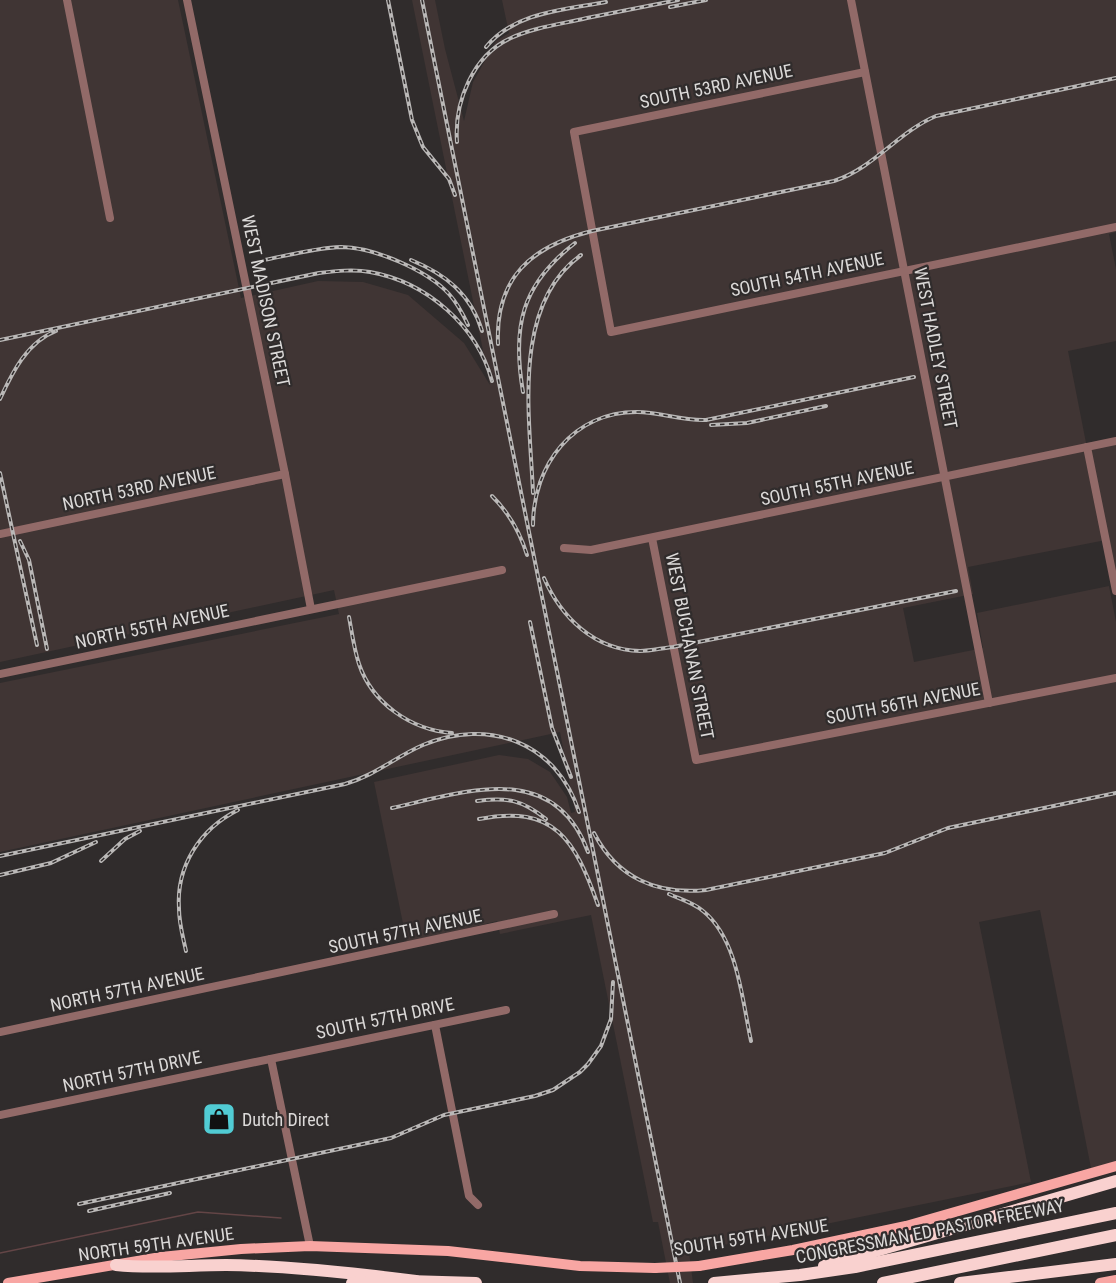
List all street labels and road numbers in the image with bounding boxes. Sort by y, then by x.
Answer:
street label: SOUTH 53RD AVENUE [638,60,794,112]
street label: WEST MADISON STREET [238,213,294,389]
street label: SOUTH 54TH AVENUE [728,247,886,301]
street label: WEST HADLEY STREET [910,266,962,430]
street label: SOUTH 55TH AVENUE [758,456,916,510]
street label: NORTH 53RD AVENUE [60,461,218,514]
street label: WEST BUCHANAN STREET [662,551,718,741]
street label: NORTH 55TH AVENUE [73,599,231,653]
street label: SOUTH 56TH AVENUE [824,678,982,728]
street label: SOUTH 57TH AVENUE [326,904,484,958]
street label: NORTH 57TH AVENUE [48,962,206,1016]
street label: SOUTH 57TH DRIVE [314,993,456,1043]
street label: NORTH 57TH DRIVE [61,1046,203,1096]
street label: CONGRESSMAN ED PASTOR FREEWAY [794,1195,1067,1267]
street label: SOUTH 59TH AVENUE [672,1214,830,1260]
street label: NORTH 59TH AVENUE [77,1223,235,1265]

